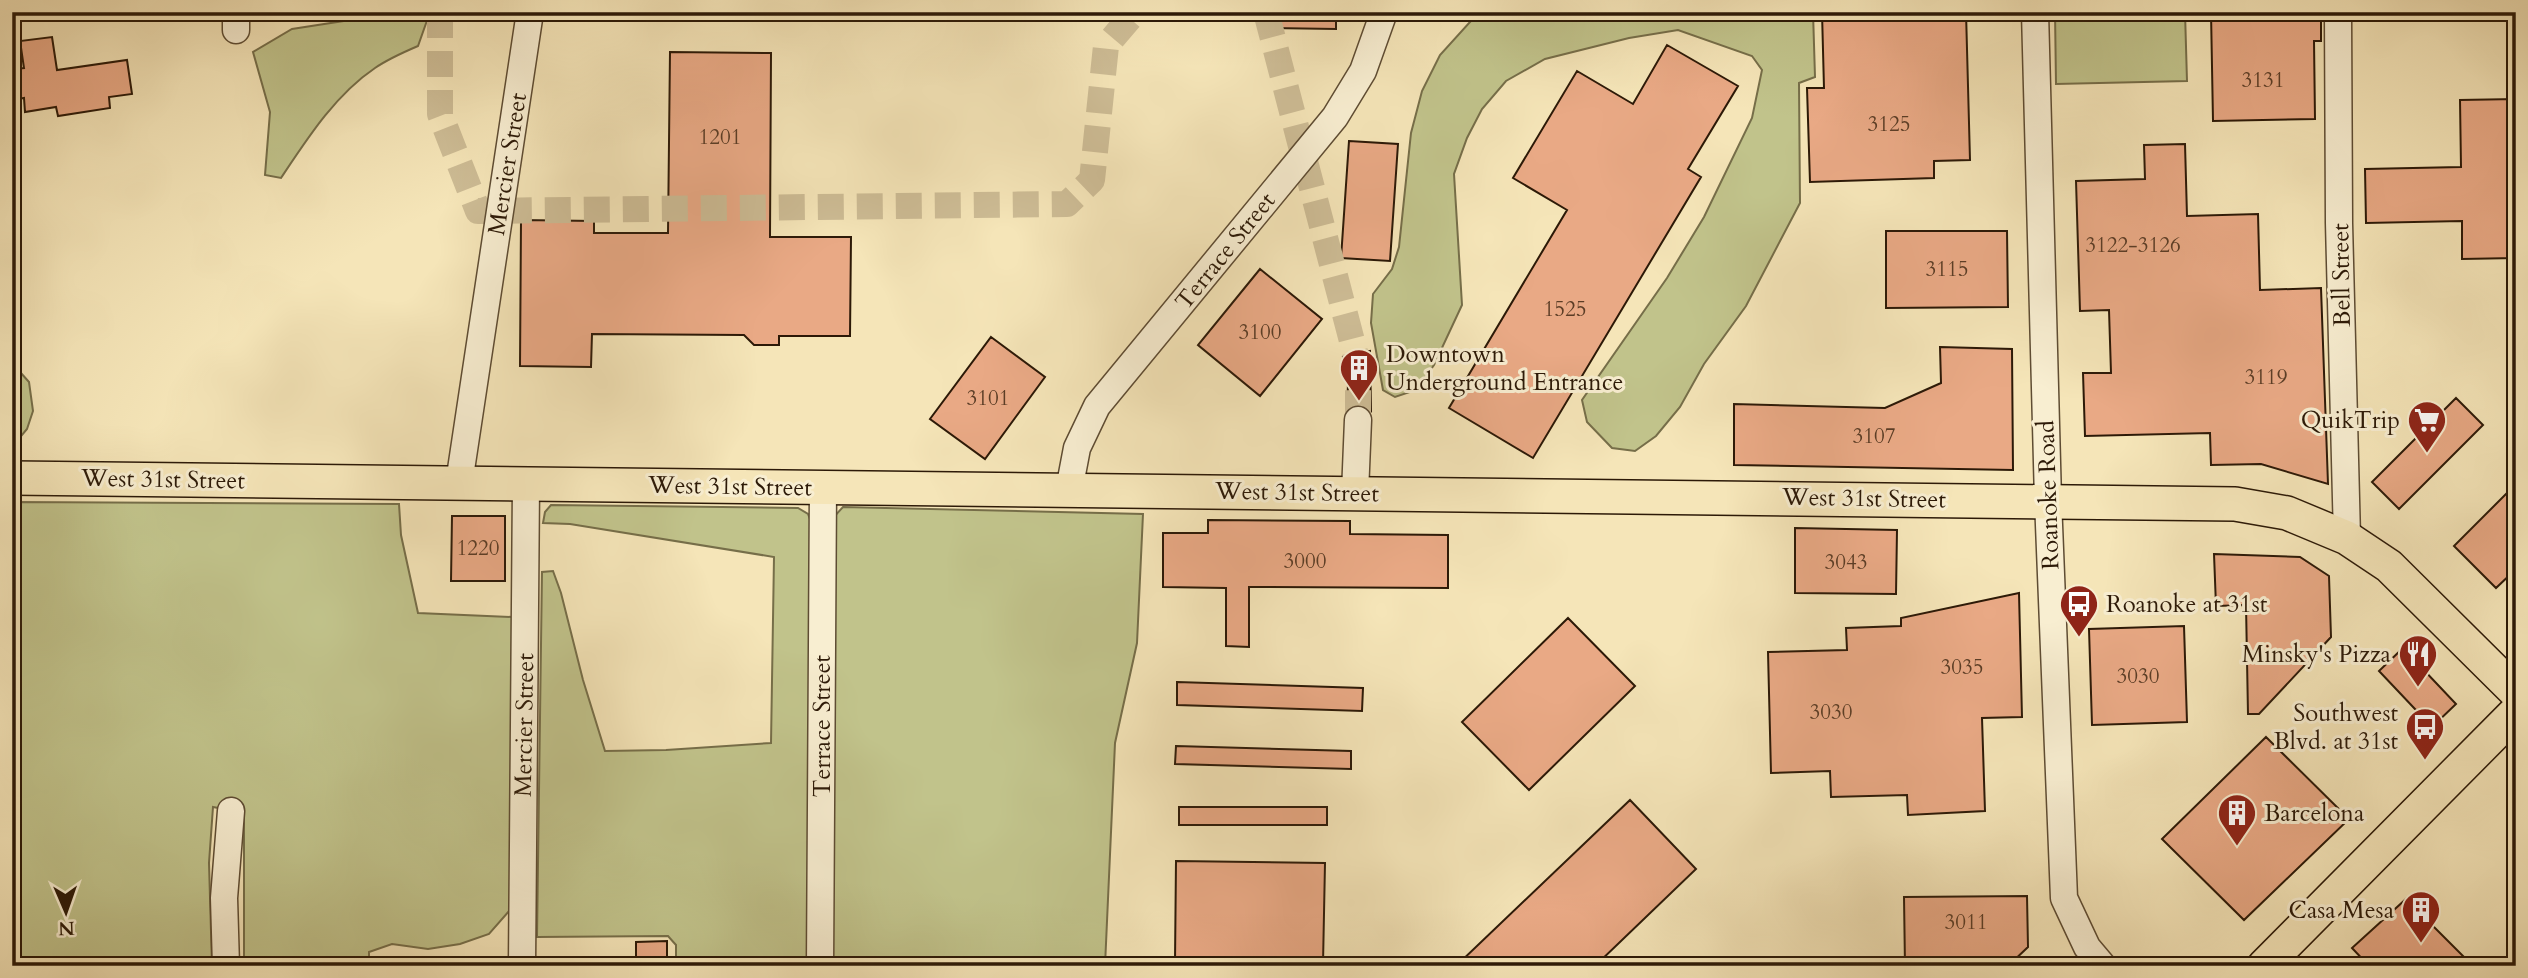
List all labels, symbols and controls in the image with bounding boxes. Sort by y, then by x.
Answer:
house number: 3131 [2241,66,2285,95]
street label: Mercier Street [480,90,535,238]
house number: 3125 [1867,110,1911,139]
house number: 1201 [698,123,742,152]
street label: Terrace Street [1168,185,1283,317]
street label: Bell Street [2324,222,2359,327]
house number: 3122-3126 [2085,231,2181,260]
house number: 3115 [1925,255,1969,284]
house number: 1525 [1543,295,1587,324]
house number: 3100 [1238,318,1282,347]
place label: Downtown Underground Entrance [1386,338,1624,399]
building icon: Downtown Underground Entrance [1338,347,1380,402]
house number: 3119 [2244,363,2288,392]
house number: 3101 [966,384,1010,413]
supermarket icon: QuikTrip [2406,399,2448,454]
place label: QuikTrip [2301,404,2400,437]
street label: Roanoke Road [2029,419,2068,570]
house number: 3107 [1852,422,1896,451]
street label: West 31st Street [80,462,246,497]
street label: West 31st Street [647,469,813,504]
street label: West 31st Street [1214,475,1380,510]
street label: West 31st Street [1781,481,1947,516]
house number: 1220 [456,534,500,563]
house number: 3000 [1283,547,1327,576]
house number: 3043 [1824,548,1868,577]
bus stop icon: Roanoke at 31st [2058,583,2100,638]
place label: Roanoke at 31st [2106,588,2268,621]
restaurant icon: Minsky's Pizza [2397,633,2439,688]
place label: Minsky's Pizza [2242,638,2392,671]
street label: Mercier Street [507,652,542,797]
house number: 3035 [1940,653,1984,682]
street label: Terrace Street [806,654,839,797]
house number: 3030 [2116,662,2160,691]
place label: Southwest Blvd. at 31st [2274,697,2398,758]
house number: 3030 [1809,698,1853,727]
bus stop icon: Southwest Blvd. at 31st [2404,706,2446,761]
building icon: Barcelona [2216,792,2258,847]
place label: Barcelona [2264,797,2365,830]
north arrow [32,876,102,946]
building icon: Casa Mesa [2400,889,2442,944]
place label: Casa Mesa [2289,894,2395,927]
house number: 3011 [1944,908,1988,937]
text: N [57,915,75,941]

